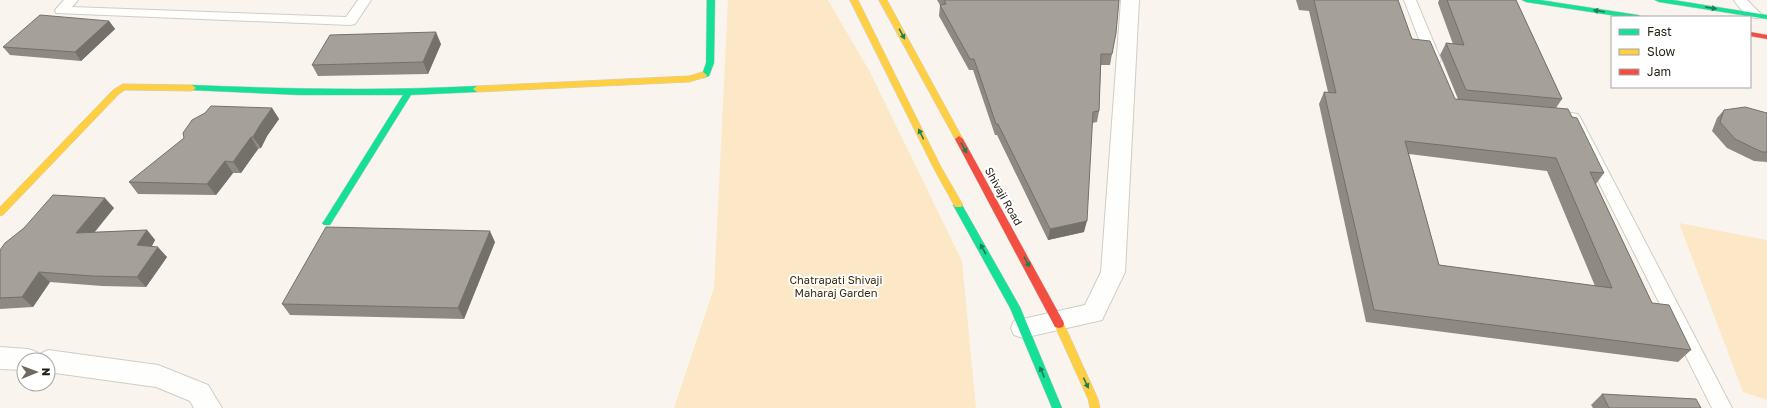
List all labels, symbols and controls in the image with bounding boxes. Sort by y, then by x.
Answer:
one-way arrow [1705,5,1717,11]
one-way arrow [1593,8,1605,14]
legend [1611,16,1751,88]
text: Fast [1647,24,1672,39]
one-way arrow [899,28,905,40]
text: Slow [1647,44,1675,59]
text: Jam [1647,64,1671,79]
one-way arrow [918,129,924,140]
one-way arrow [961,143,968,154]
street label: Shivaji Road [983,165,1025,227]
one-way arrow [979,243,986,255]
one-way arrow [1023,257,1030,268]
park label: Chatrapati Shivaji Maharaj Garden [790,273,882,299]
north arrow [16,352,56,392]
one-way arrow [1039,366,1045,378]
text: N [40,368,53,376]
one-way arrow [1083,377,1089,388]

